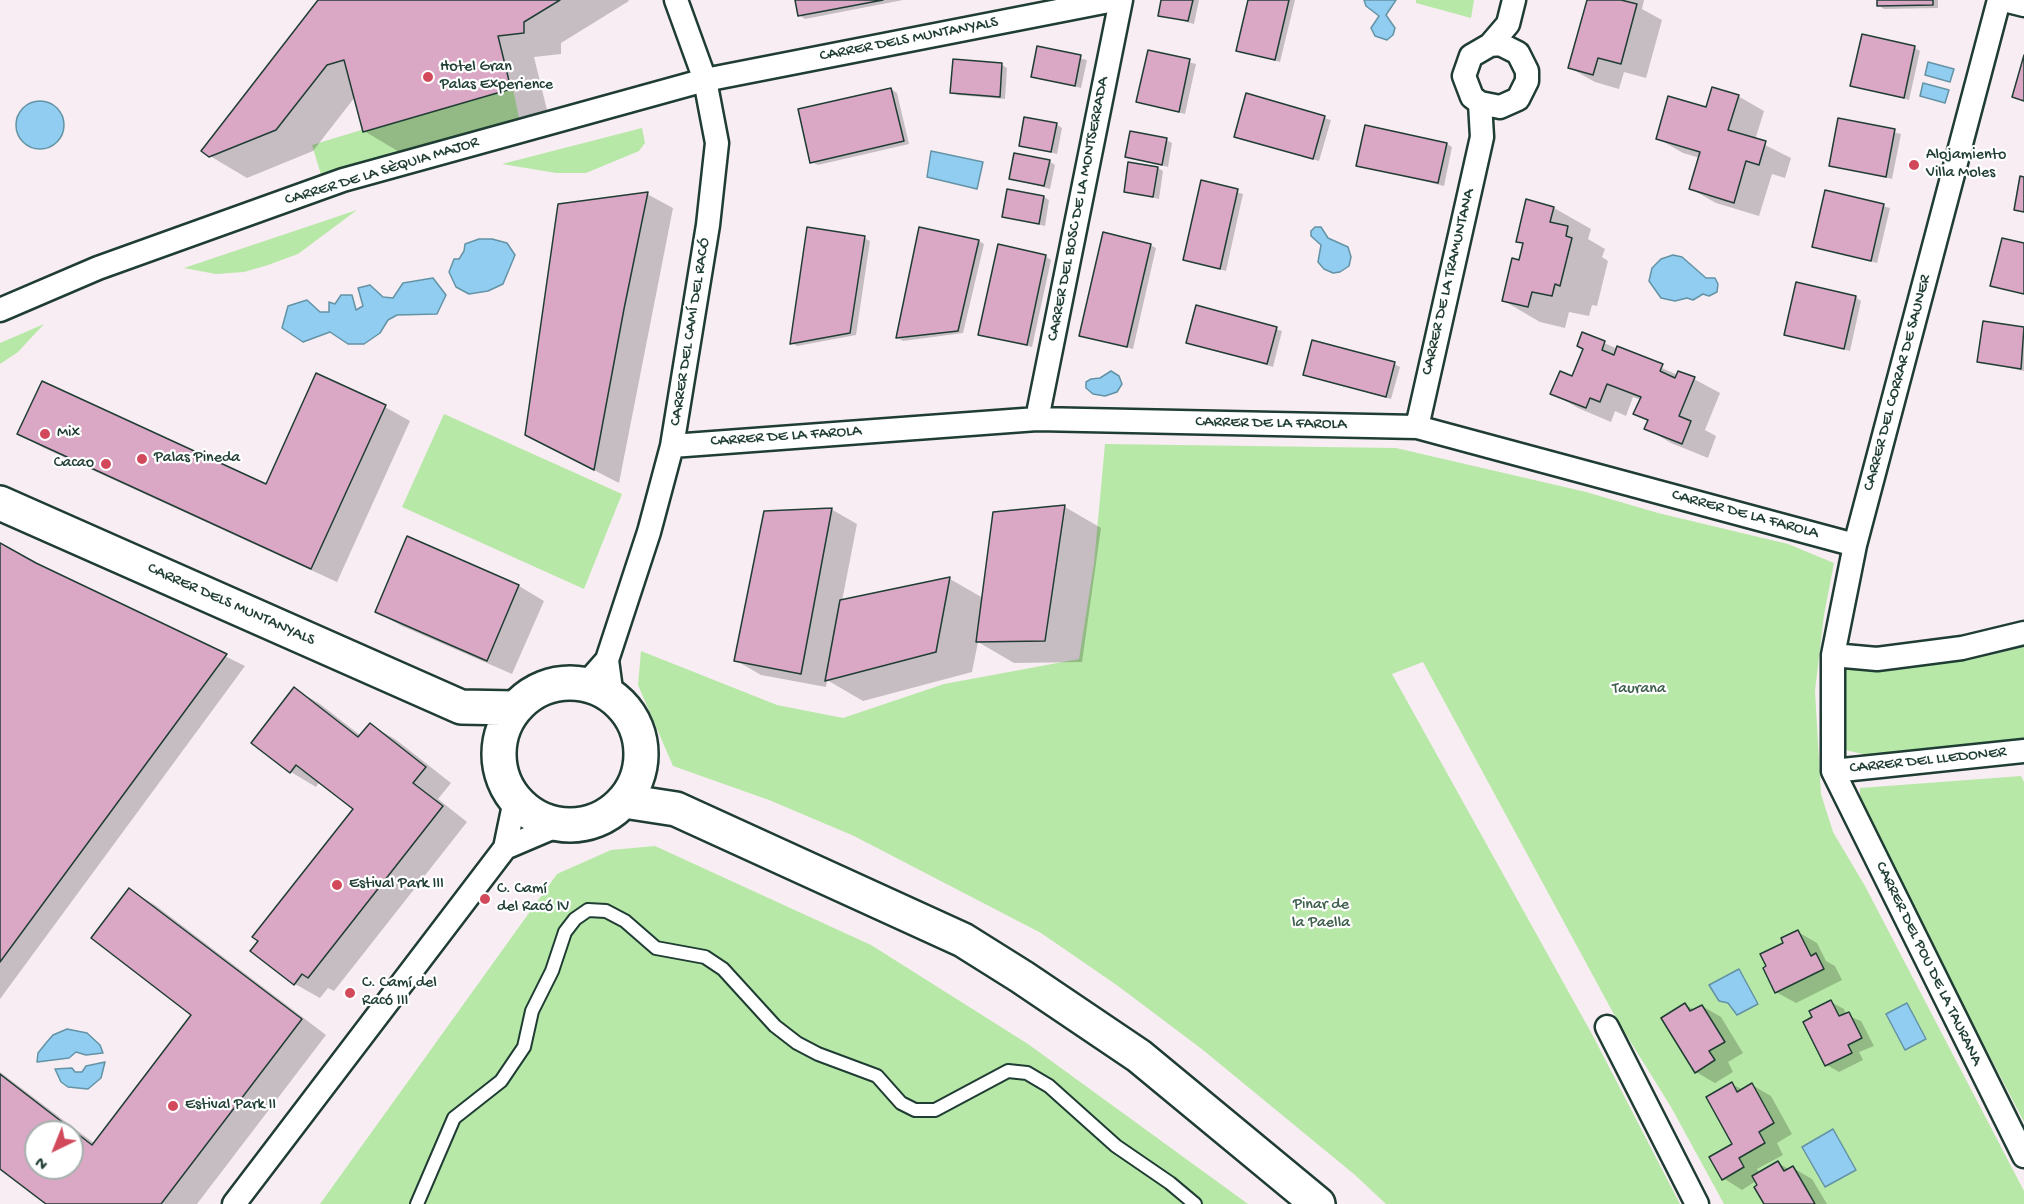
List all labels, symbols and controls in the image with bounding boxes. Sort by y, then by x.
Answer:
street label: CARRER DELS MUNTANYALS [818,13,1000,67]
place label: Hotel Gran Palas Experience [440,58,553,96]
marker: Hotel Gran Palas Experience [421,70,435,84]
street label: CARRER DEL BOSC DE LA MONTSERRADA [1044,75,1114,343]
street label: CARRER DE LA SÈQUIA MAJOR [283,133,481,211]
place label: Alojamiento Villa Moles [1926,146,2006,184]
marker: Alojamiento Villa Moles [1907,158,1921,172]
street label: CARRER DE LA TRAMUNTANA [1418,187,1480,377]
street label: CARRER DEL CAMÍ DEL RACÓ [667,237,715,427]
street label: CARRER DEL CORRAR DE SAUNER [1860,273,1936,493]
street label: CARRER DE LA FAROLA [1195,413,1347,435]
street label: CARRER DE LA FAROLA [710,422,862,452]
place label: Mix [57,424,80,444]
marker: Mix [38,427,52,441]
place label: Palas Pineda [154,449,240,469]
marker: Palas Pineda [135,452,149,466]
place label: Cacao [54,454,94,474]
marker: Cacao [99,457,113,471]
street label: CARRER DE LA FAROLA [1669,486,1821,544]
street label: CARRER DELS MUNTANYALS [144,559,318,651]
park label: Taurana [1612,680,1666,700]
street label: CARRER DEL LLEDONER [1849,743,2007,779]
street label: CARRER DEL POU DE LA TAURANA [1870,859,1986,1069]
place label: Estival Park III [349,875,444,895]
marker: Estival Park III [330,878,344,892]
place label: C. Camí del Racó IV [497,880,569,918]
marker: C. Camí del Racó IV [478,892,492,906]
park label: Pinar de la Paella [1292,896,1350,934]
place label: C. Camí del Racó III [362,974,437,1012]
marker: C. Camí del Racó III [343,986,357,1000]
place label: Estival Park II [185,1096,276,1116]
marker: Estival Park II [166,1099,180,1113]
north arrow [24,1120,84,1180]
text: N [32,1152,53,1173]

